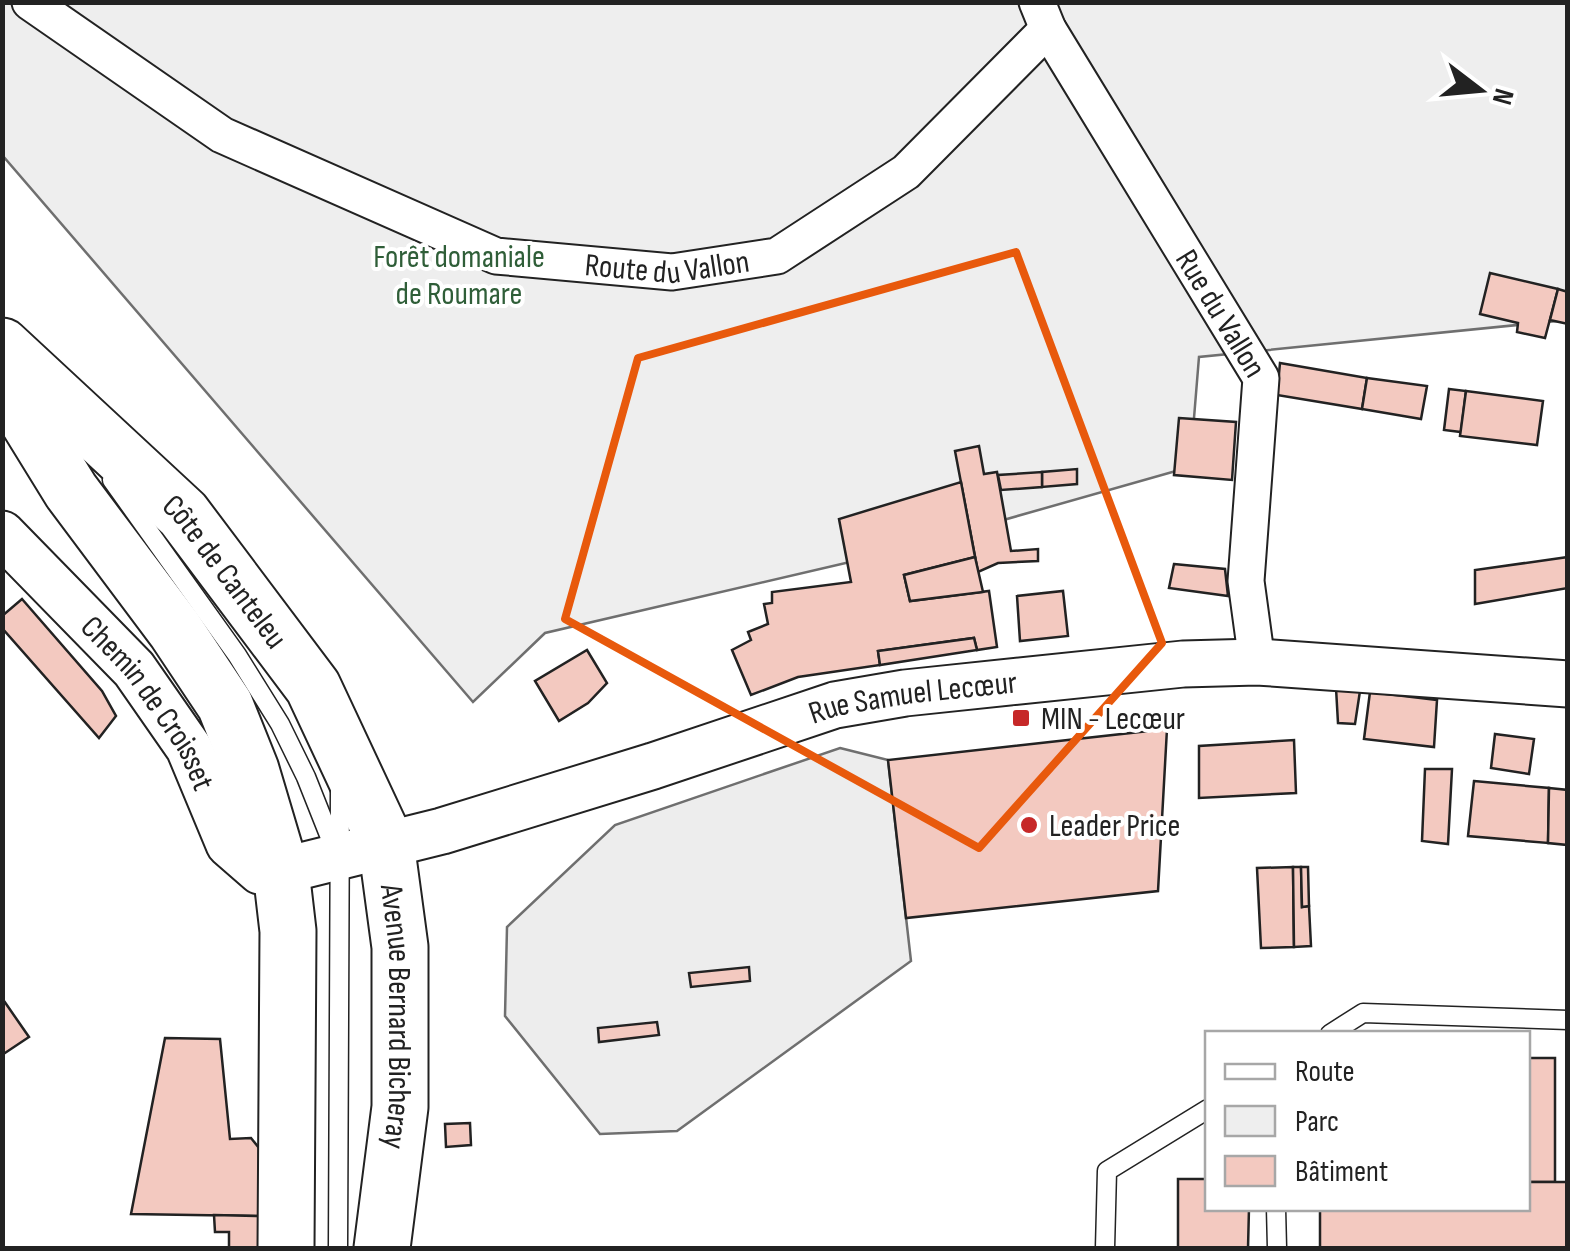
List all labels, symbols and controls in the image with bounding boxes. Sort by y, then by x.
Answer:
north arrow [1430,40,1530,140]
text: N [1485,85,1521,108]
park label: Forêt domaniale de Roumare [373,238,545,314]
street label: Route du Vallon [583,242,752,294]
street label: Rue du Vallon [1166,243,1274,385]
street label: Côte de Canteleu [154,487,295,657]
street label: Chemin de Croisset [72,608,222,796]
street label: Rue Samuel Lecœur [804,663,1019,733]
place label: MIN - Lecœur [1041,700,1185,739]
marker: MIN - Lecœur [1010,707,1032,729]
place label: Leader Price [1049,807,1180,846]
marker: Leader Price [1018,814,1040,836]
street label: Avenue Bernard Bicheray [371,881,418,1151]
legend [1205,1031,1530,1211]
text: Route [1295,1054,1354,1090]
text: Parc [1295,1104,1339,1140]
text: Bâtiment [1295,1154,1388,1190]

